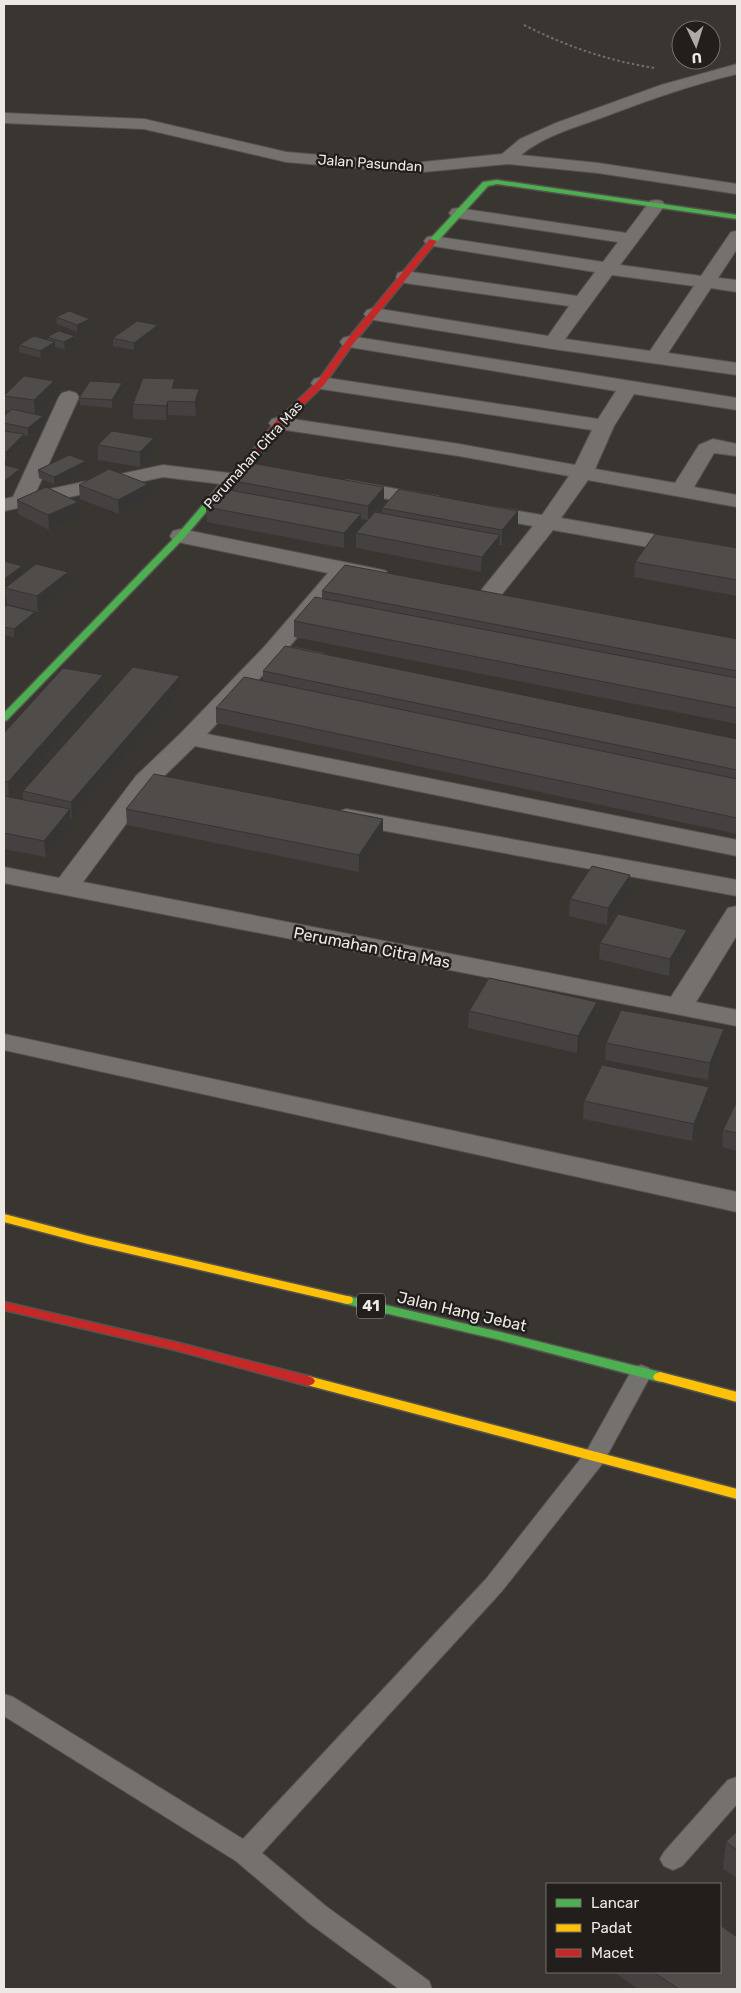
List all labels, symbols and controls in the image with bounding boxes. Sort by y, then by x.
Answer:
north arrow [671,20,721,70]
text: U [691,49,703,66]
street label: Jalan Pasundan [317,151,423,176]
street label: Perumahan Citra Mas [200,398,306,513]
street label: Perumahan Citra Mas [292,923,452,972]
street label: Jalan Hang Jebat [395,1287,528,1336]
road number: 41 [357,1294,385,1318]
legend [546,1883,721,1973]
text: Lancar [591,1894,639,1912]
text: Padat [591,1919,632,1937]
text: Macet [591,1944,634,1962]

